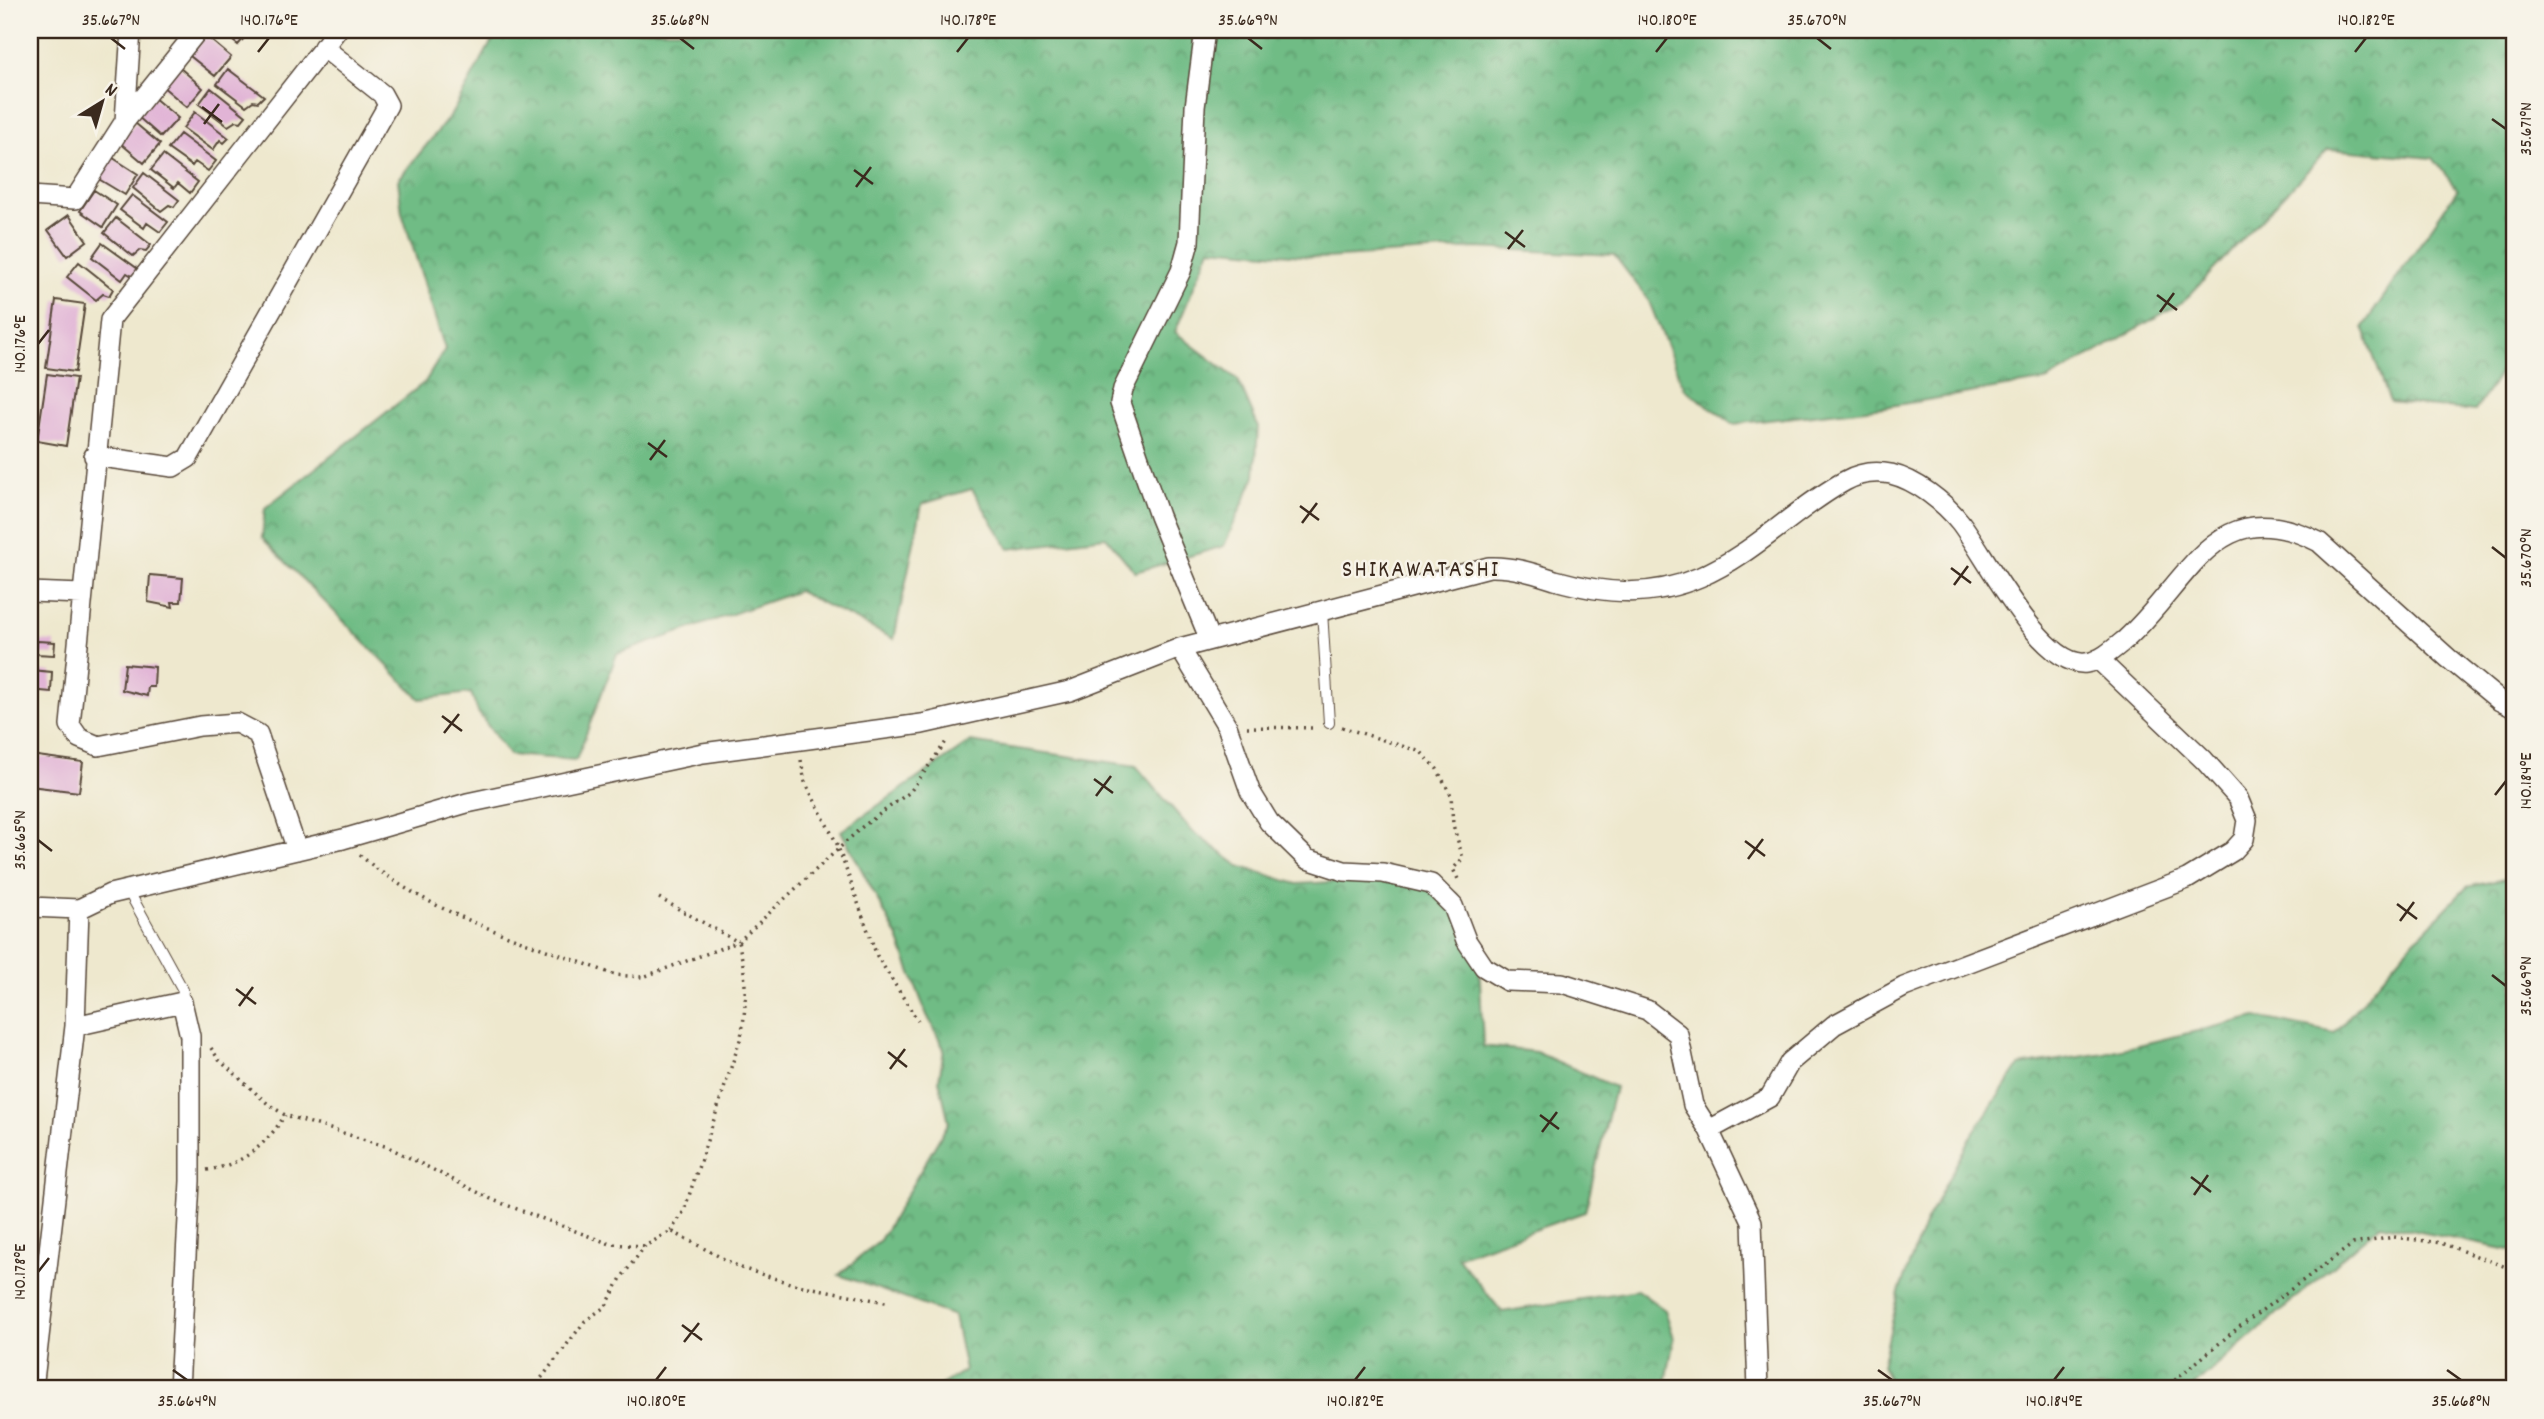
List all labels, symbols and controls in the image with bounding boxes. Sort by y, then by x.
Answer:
text: 35.667°N [82,9,140,34]
text: 140.176°E [240,9,298,34]
text: 35.668°N [651,9,709,34]
text: 140.178°E [940,9,996,34]
text: 35.669°N [1218,9,1278,34]
text: 140.180°E [1637,9,1697,34]
text: 35.670°N [1787,9,1847,34]
text: 140.182°E [2337,9,2395,34]
north arrow [66,66,136,136]
text: N [98,78,122,105]
text: 35.671°N [2515,102,2540,156]
text: 140.176°E [9,315,34,373]
text: 35.670°N [2515,528,2540,588]
district label: SHIKAWATASHI [1342,554,1500,588]
text: 140.184°E [2515,753,2540,809]
text: 35.665°N [9,810,34,870]
text: 35.669°N [2515,956,2540,1016]
text: 140.178°E [9,1244,34,1300]
text: 35.664°N [157,1390,217,1415]
text: 140.180°E [626,1390,686,1415]
text: 140.182°E [1326,1390,1384,1415]
text: 35.667°N [1863,1390,1921,1415]
text: 140.184°E [2026,1390,2082,1415]
text: 35.668°N [2432,1390,2490,1415]

